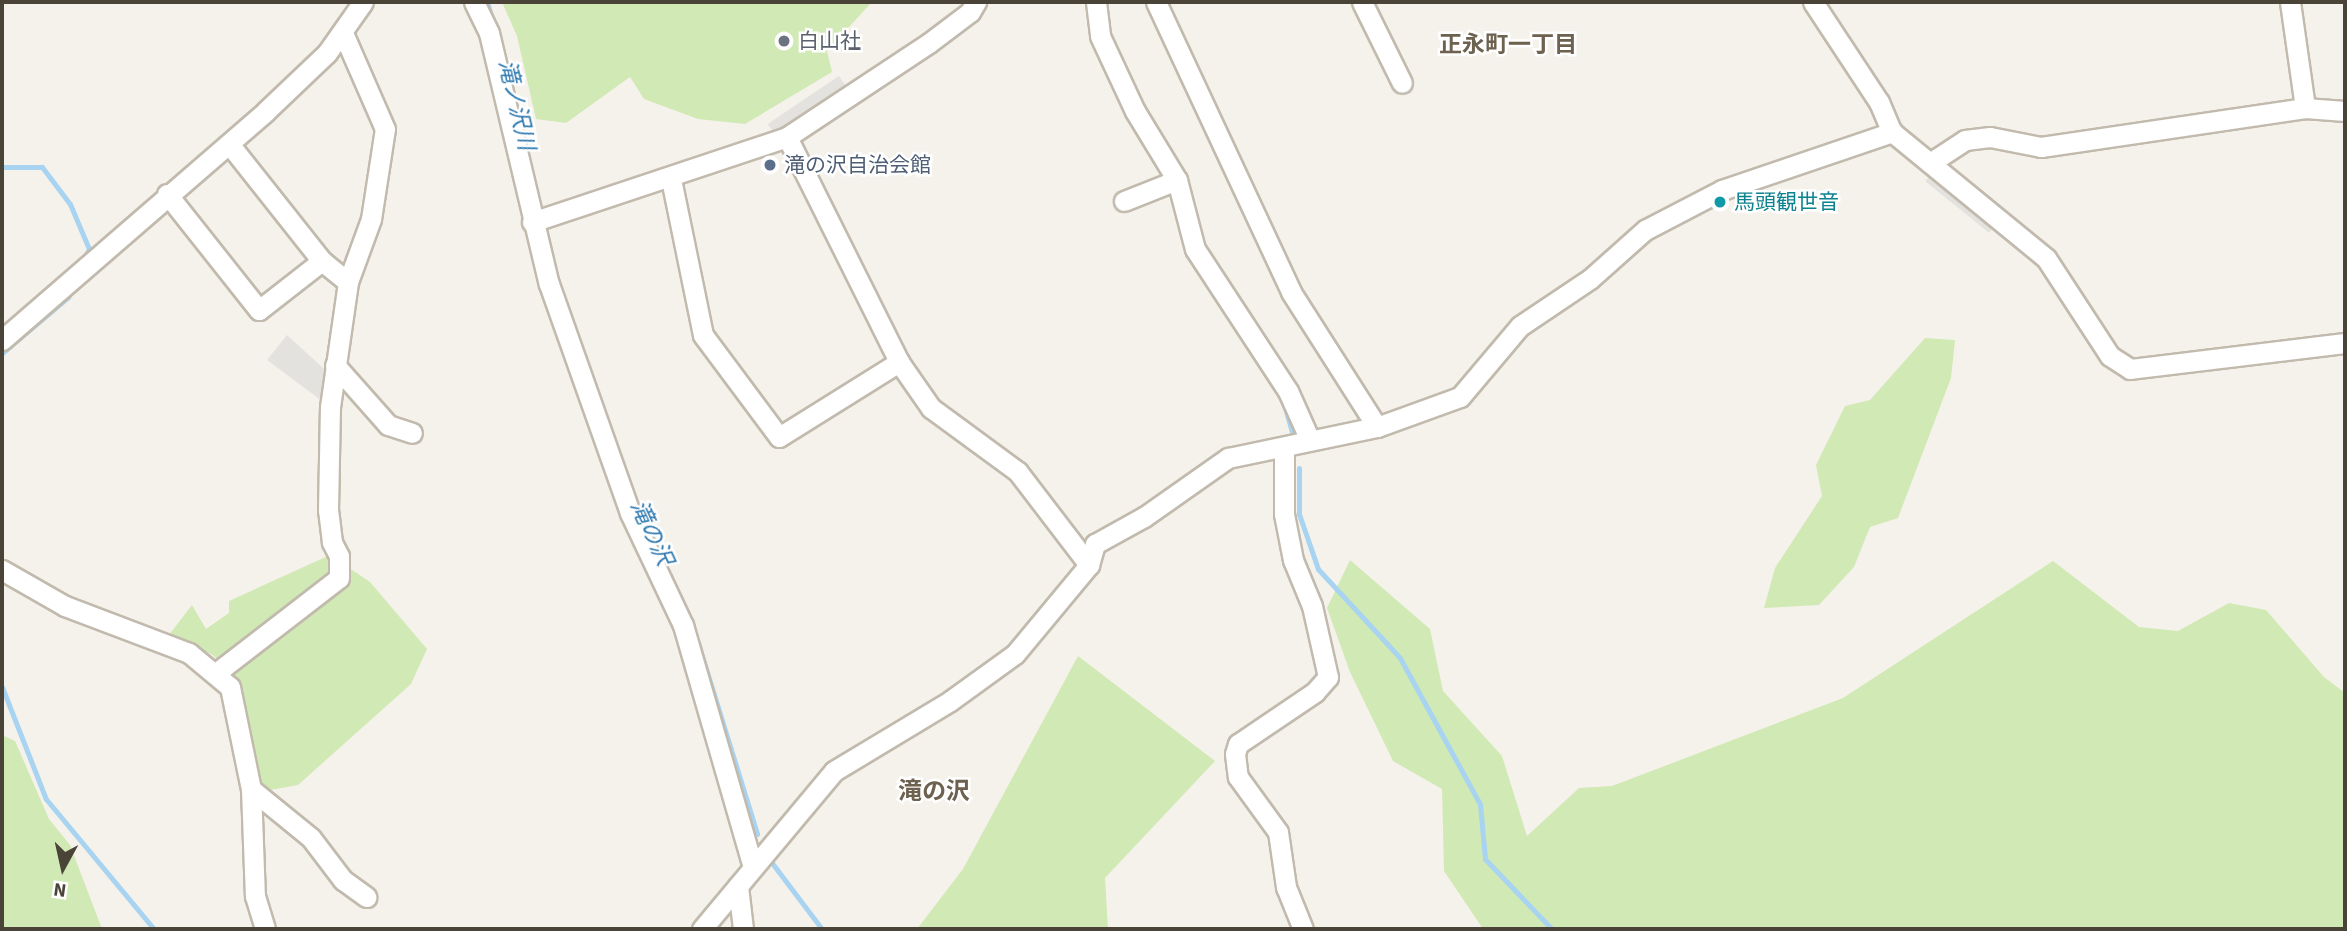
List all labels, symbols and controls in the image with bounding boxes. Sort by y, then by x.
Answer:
place label: 白山社 [798,28,861,54]
district label: 正永町一丁目 [1439,31,1577,59]
marker: 白山社 [776,33,792,49]
water label: 滝ノ沢川 [492,57,540,153]
place label: 滝の沢自治会館 [784,152,931,178]
marker: 滝の沢自治会館 [762,157,778,173]
place label: 馬頭観世音 [1734,189,1839,215]
marker: 馬頭観世音 [1712,194,1728,210]
water label: 滝の沢 [624,496,678,570]
district label: 滝の沢 [898,778,970,806]
north arrow [28,833,98,903]
text: N [52,875,68,904]

